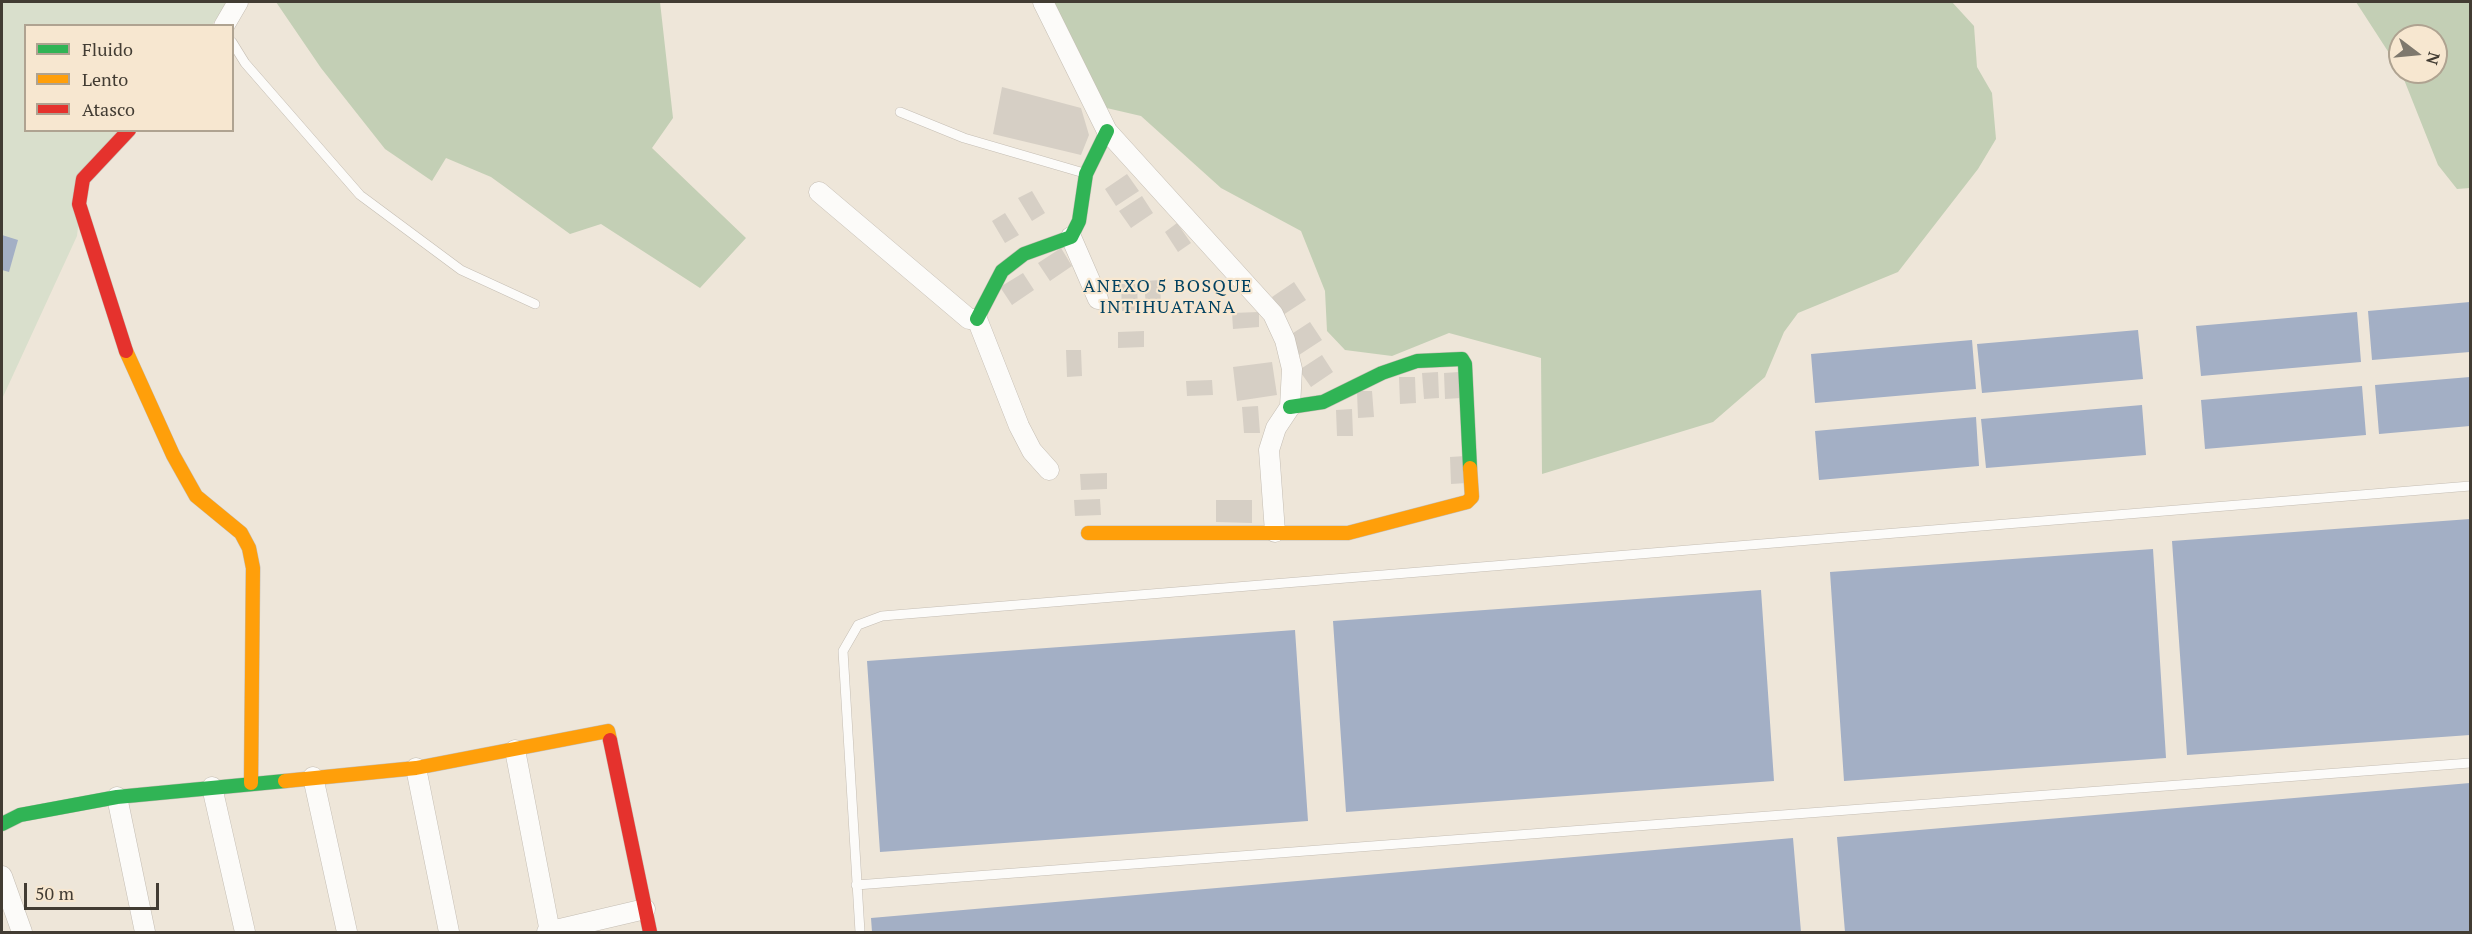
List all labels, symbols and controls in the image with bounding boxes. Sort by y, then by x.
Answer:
legend [24,24,234,132]
north arrow [2388,24,2448,84]
text: Fluido [82,37,133,61]
text: N [2421,50,2446,67]
text: Lento [82,67,128,91]
text: Atasco [82,97,135,121]
district label: ANEXO 5 BOSQUE INTIHUATANA [1083,276,1253,318]
scale bar [27,871,162,909]
text: 50 m [35,881,74,905]

